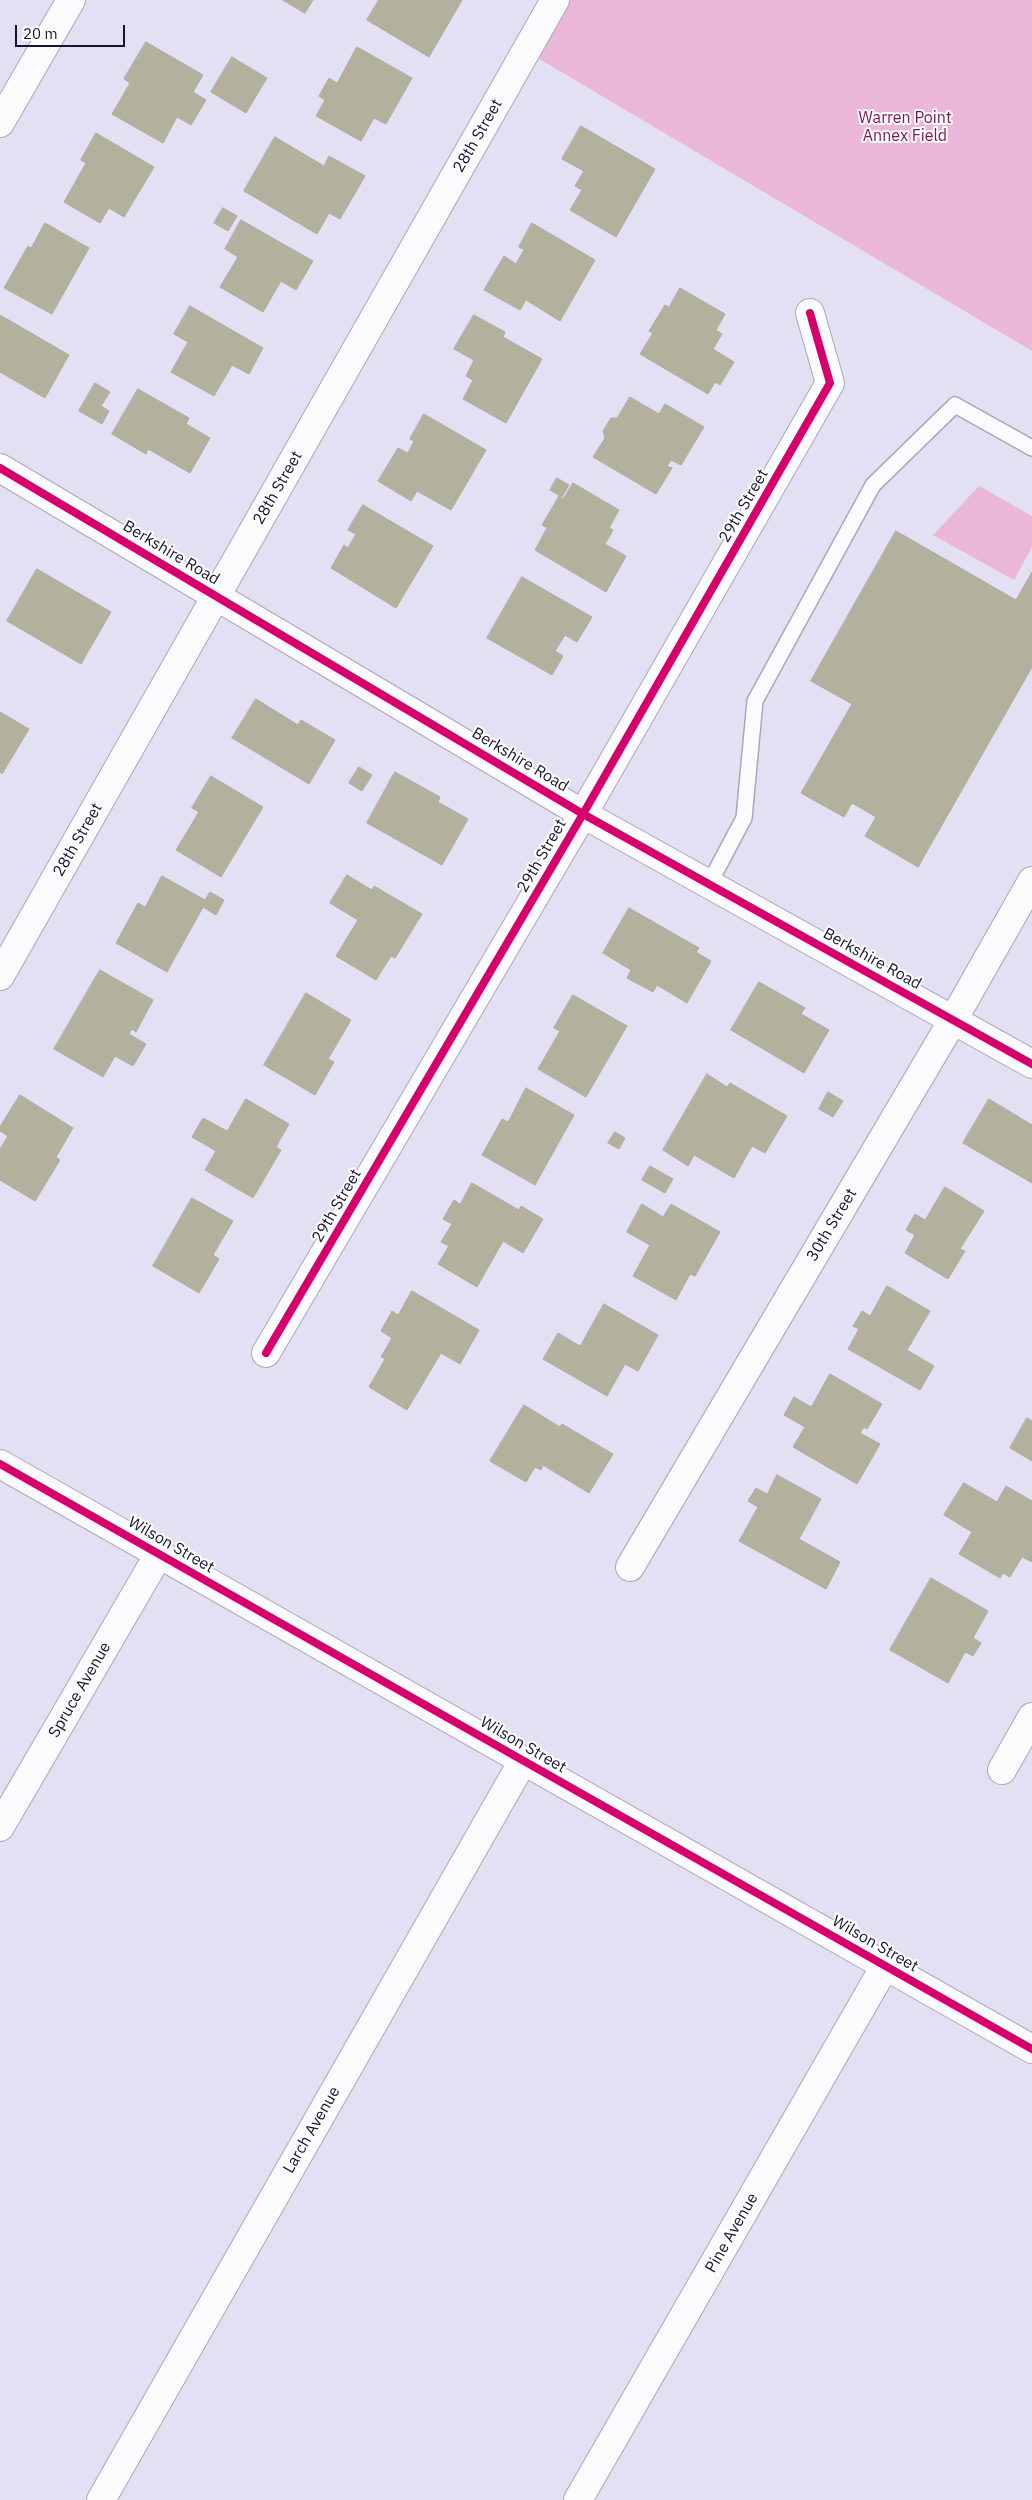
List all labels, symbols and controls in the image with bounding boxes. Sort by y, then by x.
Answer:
scale bar [18,15,128,47]
text: 20 m [23,24,58,43]
street label: 28th Street [449,96,507,176]
park label: Warren Point Annex Field [859,108,951,146]
street label: 28th Street [249,448,307,528]
street label: 29th Street [715,466,773,546]
street label: Berkshire Road [119,517,223,589]
street label: Berkshire Road [468,724,572,796]
street label: 28th Street [49,800,107,880]
street label: 29th Street [513,816,571,896]
street label: Berkshire Road [820,924,924,994]
street label: 29th Street [308,1166,366,1246]
street label: 30th Street [803,1185,861,1265]
street label: Wilson Street [125,1513,217,1577]
street label: Spruce Avenue [45,1639,115,1741]
street label: Wilson Street [477,1713,569,1777]
street label: Wilson Street [829,1912,921,1976]
street label: Larch Avenue [280,2083,344,2177]
street label: Pine Avenue [701,2190,763,2276]

